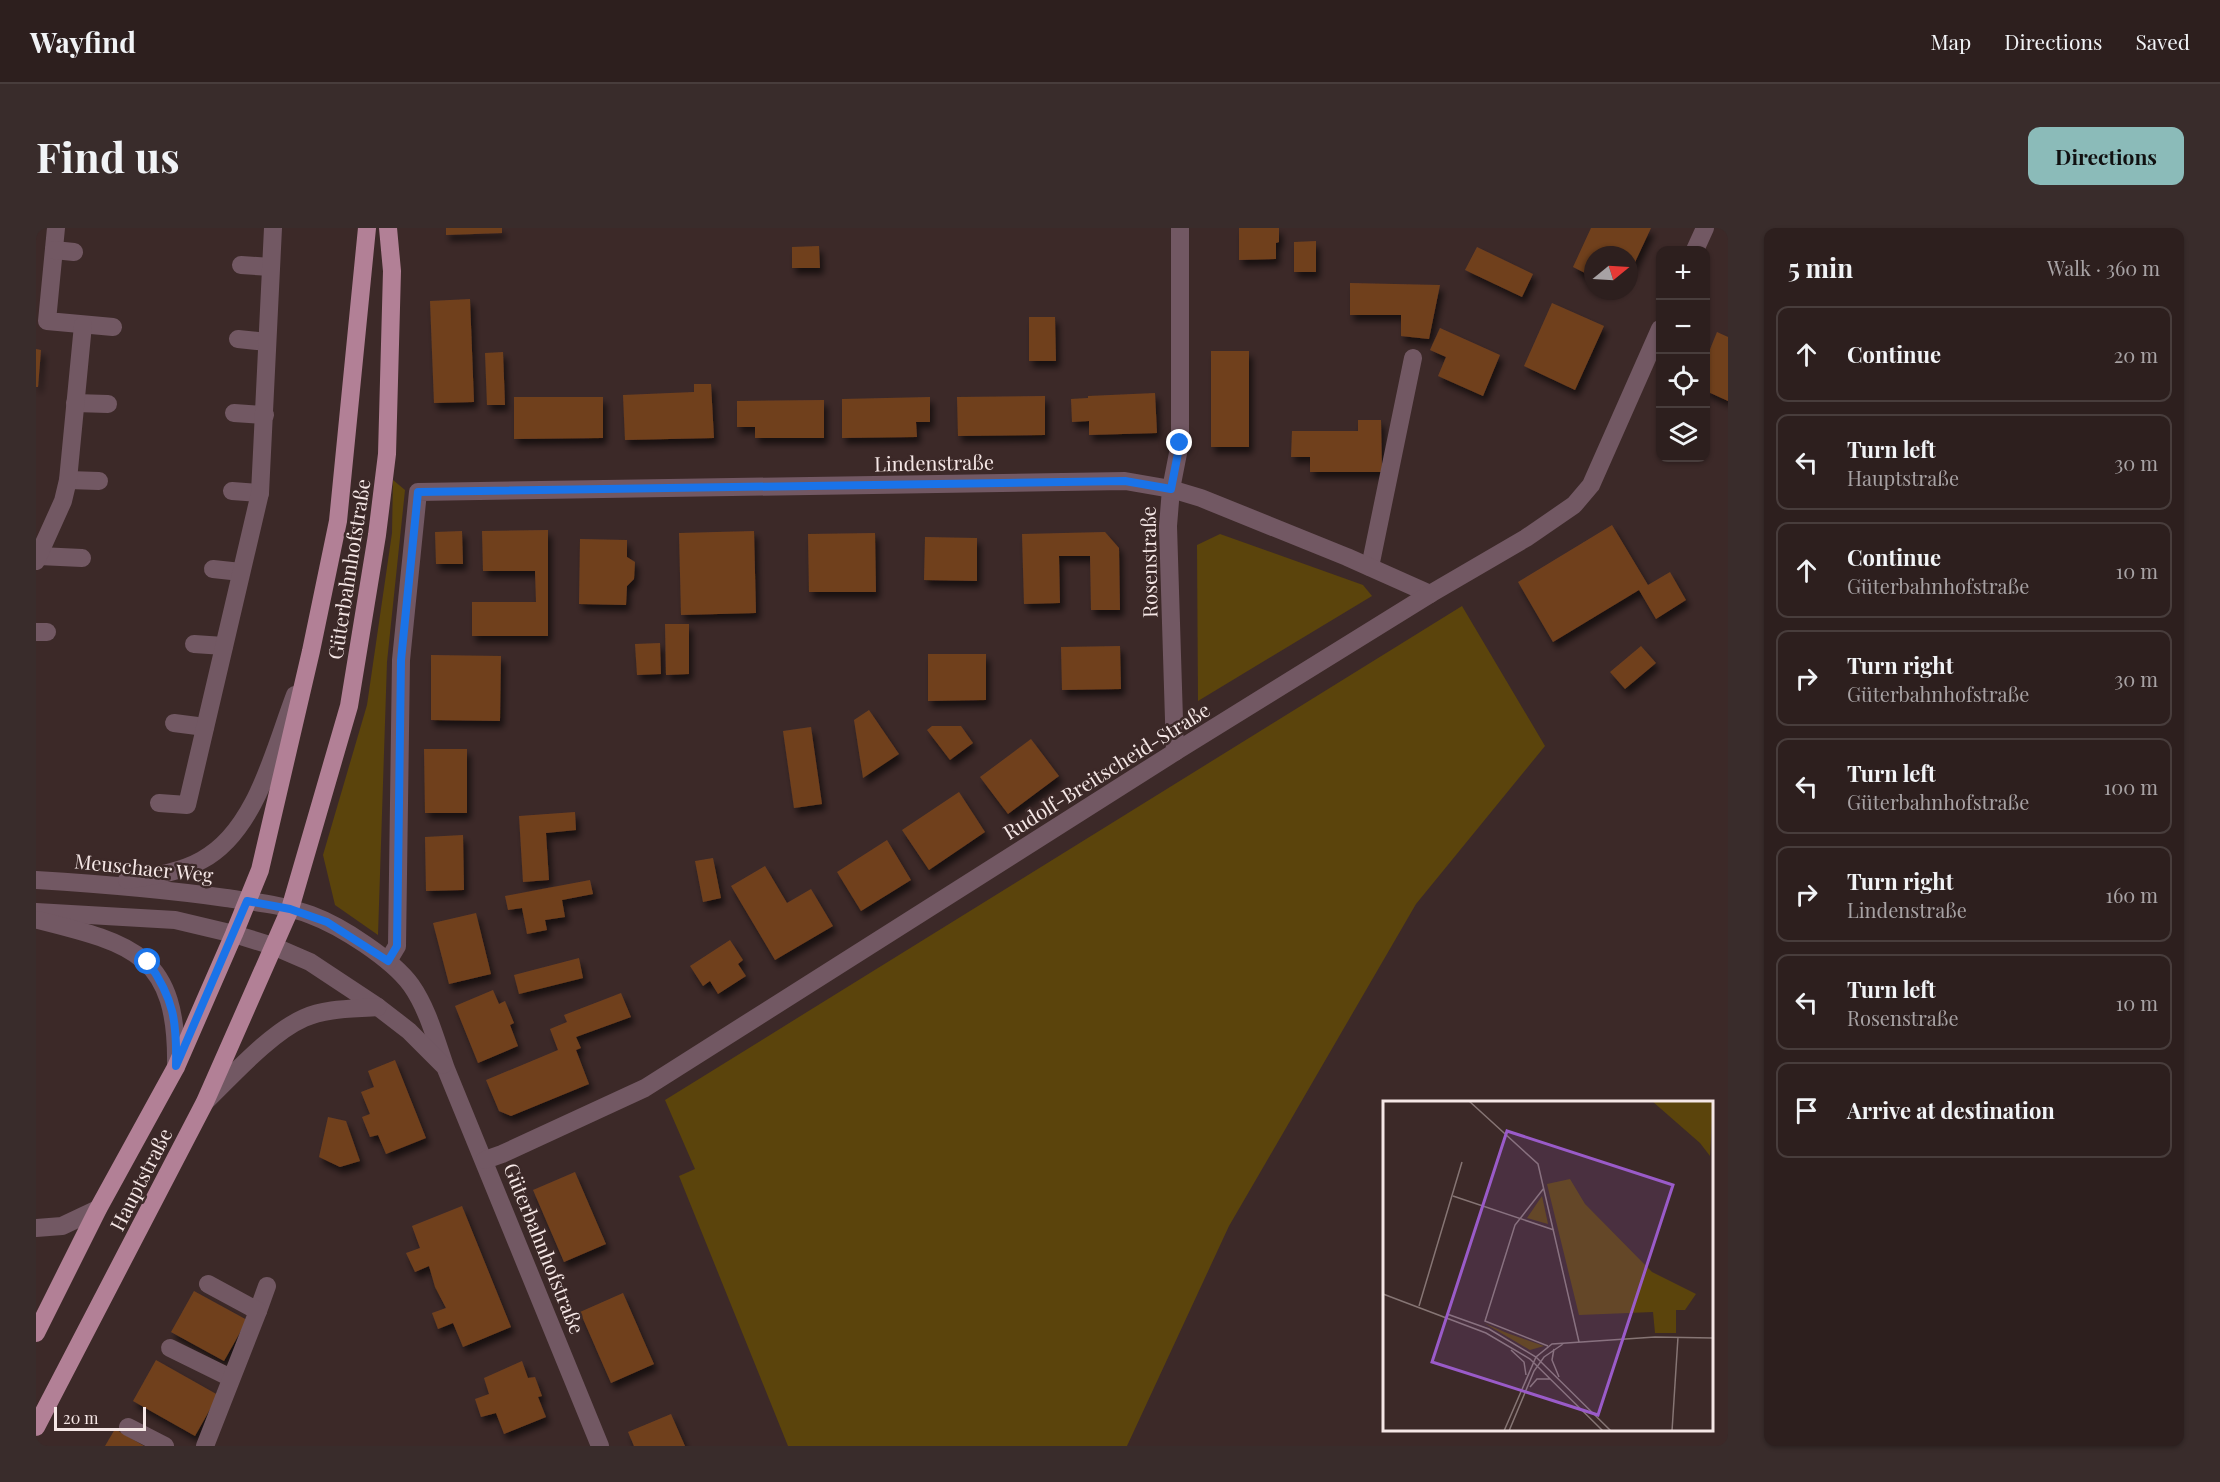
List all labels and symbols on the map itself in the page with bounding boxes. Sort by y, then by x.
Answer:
north arrow [1584,246,1638,300]
route end [1166,429,1192,455]
street label: Lindenstraße [874,447,994,477]
street label: Güterbahnhofstraße [320,477,376,661]
street label: Rosenstraße [1134,506,1162,618]
street label: Rudolf-Breitscheid-Straße [997,695,1215,845]
street label: Meuschaer Weg [73,846,215,888]
route start [134,948,160,974]
inset map [1383,1101,1713,1431]
street label: Hauptstraße [103,1123,177,1235]
street label: Güterbahnhofstraße [498,1158,592,1338]
scale bar [54,1404,146,1432]

